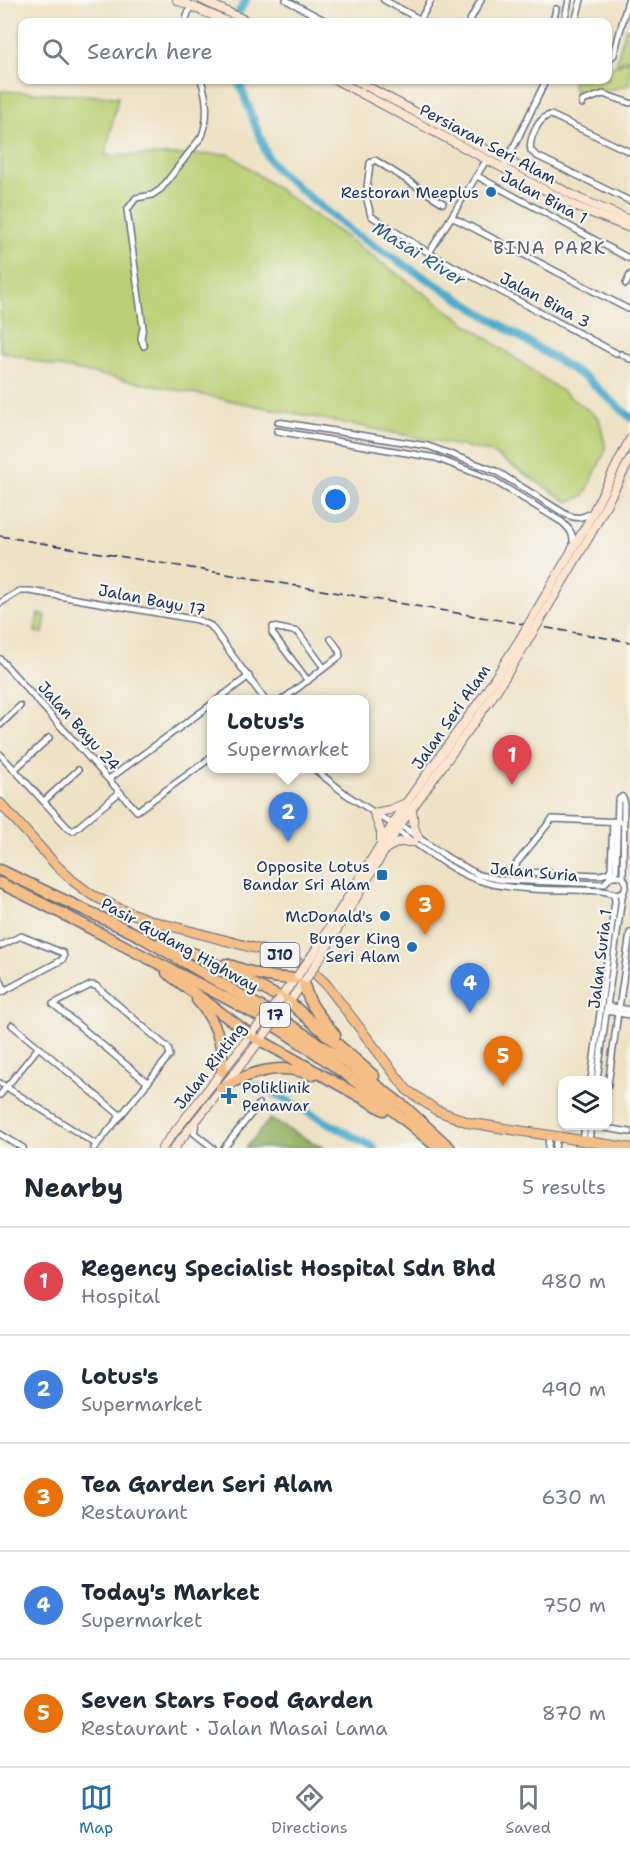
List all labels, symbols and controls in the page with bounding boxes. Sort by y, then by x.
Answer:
search box [18,18,612,84]
icon: search [39,35,72,68]
text: Search here [87,37,213,66]
street label: Persiaran Seri Alam [416,99,560,189]
street label: Jalan Bina 1 [497,165,591,229]
place label: Restoran Meeplus [341,182,479,203]
marker: Restoran Meeplus [484,185,498,199]
water label: Masai River [368,216,470,292]
district label: BINA PARK [493,236,607,260]
street label: Jalan Bina 3 [496,267,594,333]
your location [321,485,350,514]
street label: Jalan Bayu 17 [96,579,208,621]
street label: Jalan Seri Alam [407,660,495,774]
street label: Jalan Bayu 24 [33,677,125,775]
popup [207,695,369,773]
text: Lotus's [227,707,305,736]
text: Supermarket [227,736,349,762]
pin: 1 [492,736,532,785]
pin: 2 [268,792,308,842]
place label: Opposite Lotus Bandar Sri Alam [243,856,370,895]
street label: Jalan Suria [489,858,579,886]
marker: Opposite Lotus Bandar Sri Alam [375,868,389,882]
pin: 3 [406,886,444,935]
street label: Pasir Gudang Highway [97,893,263,997]
place label: McDonald's [285,906,373,927]
street label: Jalan Suria 1 [583,908,617,1010]
marker: McDonald's [378,909,392,923]
place label: Burger King Seri Alam [309,928,400,967]
marker: Burger King Seri Alam [405,940,419,954]
road number: J10 [260,943,300,967]
pin: 4 [450,964,490,1013]
road number: 17 [260,1003,290,1027]
street label: Jalan Rinting [170,1018,251,1114]
pin: 5 [484,1036,522,1086]
map controls [558,1076,612,1130]
button: layers [558,1076,612,1130]
place label: Poliklinik Penawar [242,1077,310,1116]
marker: Poliklinik Penawar [220,1087,238,1105]
text: Nearby [24,1170,123,1205]
text: 5 results [522,1174,606,1200]
text: Regency Specialist Hospital Sdn Bhd [81,1254,496,1283]
text: 1 [39,1268,48,1294]
text: 480 m [541,1268,606,1294]
text: Hospital [81,1283,160,1309]
text: Lotus's [81,1362,159,1391]
text: 2 [37,1376,51,1402]
text: 490 m [541,1376,606,1402]
text: Supermarket [81,1391,203,1417]
text: Tea Garden Seri Alam [81,1470,333,1499]
text: 3 [37,1484,51,1510]
text: 630 m [542,1484,606,1510]
text: Restaurant [81,1499,188,1525]
text: Today's Market [81,1578,260,1607]
text: 4 [37,1592,51,1618]
text: 750 m [543,1592,606,1618]
text: Supermarket [81,1607,203,1633]
text: Seven Stars Food Garden [81,1686,373,1715]
text: 5 [37,1700,50,1726]
text: 870 m [542,1700,606,1726]
text: Restaurant · Jalan Masai Lama [81,1715,388,1741]
tab: Map [79,1781,113,1838]
tab: Directions [271,1781,348,1838]
tab: Saved [506,1781,551,1838]

